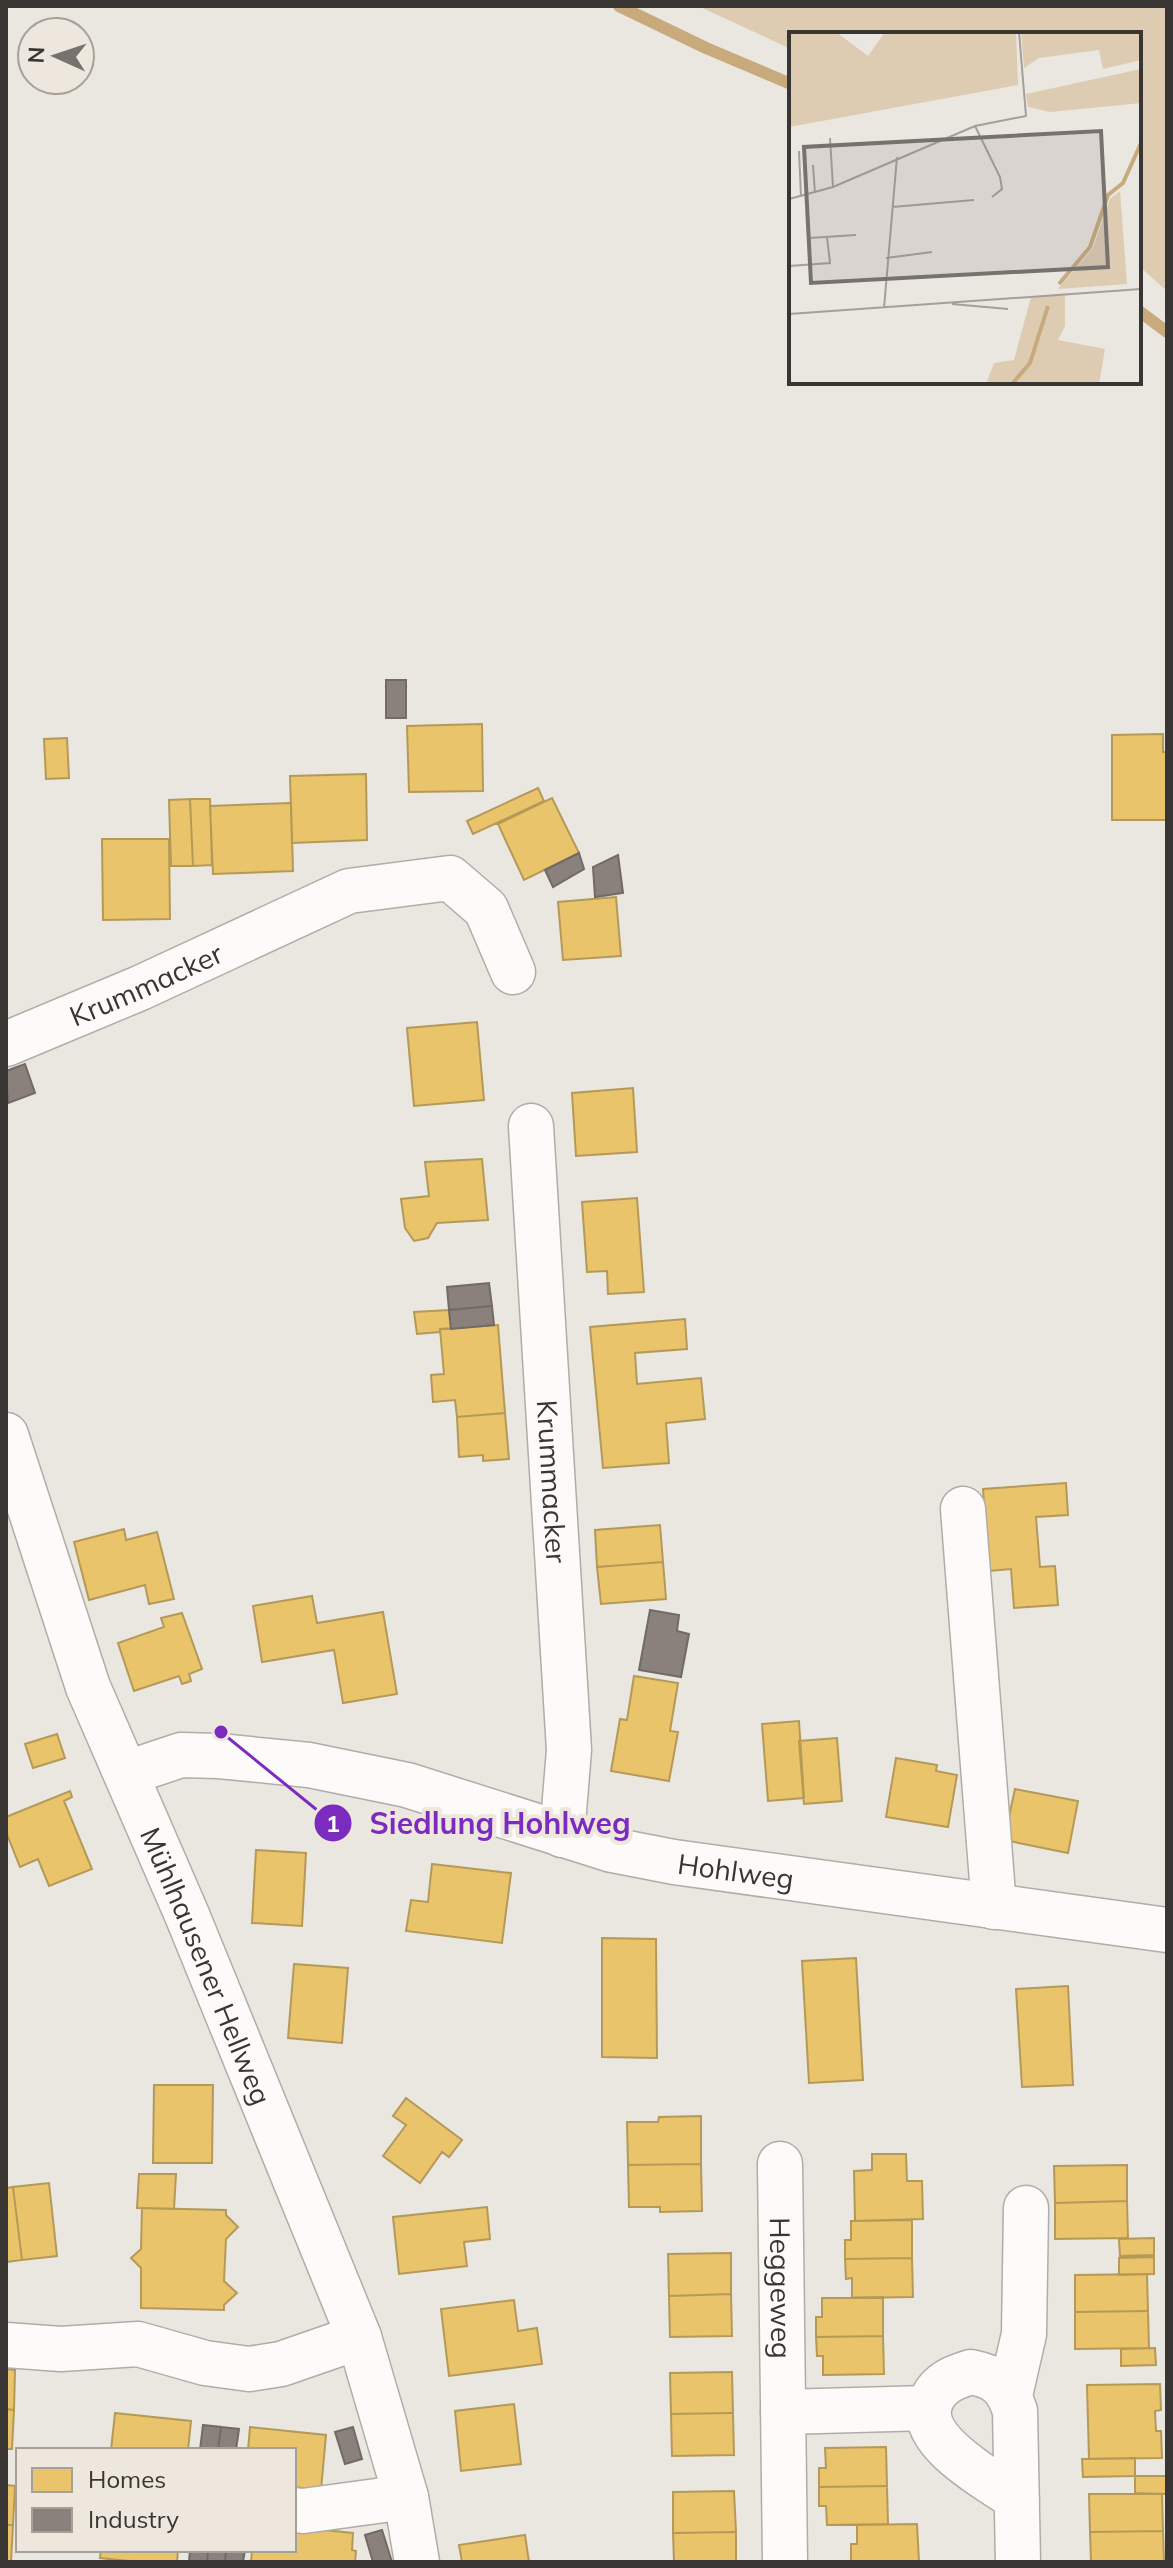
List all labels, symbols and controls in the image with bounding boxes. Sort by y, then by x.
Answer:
north arrow [16,16,96,96]
inset map [789,32,1141,384]
text: N [22,46,50,64]
street label: Krummacker [64,935,228,1033]
street label: Krummacker [530,1399,575,1565]
callout: Siedlung Hohlweg [313,1796,647,1850]
text: Siedlung Hohlweg [369,1804,631,1842]
text: 1 [326,1808,340,1838]
street label: Mühlhausener Hellweg [133,1822,280,2110]
street label: Hohlweg [676,1845,796,1896]
street label: Heggeweg [763,2217,800,2359]
legend [16,2448,296,2552]
text: Homes [88,2464,166,2494]
text: Industry [88,2504,179,2534]

